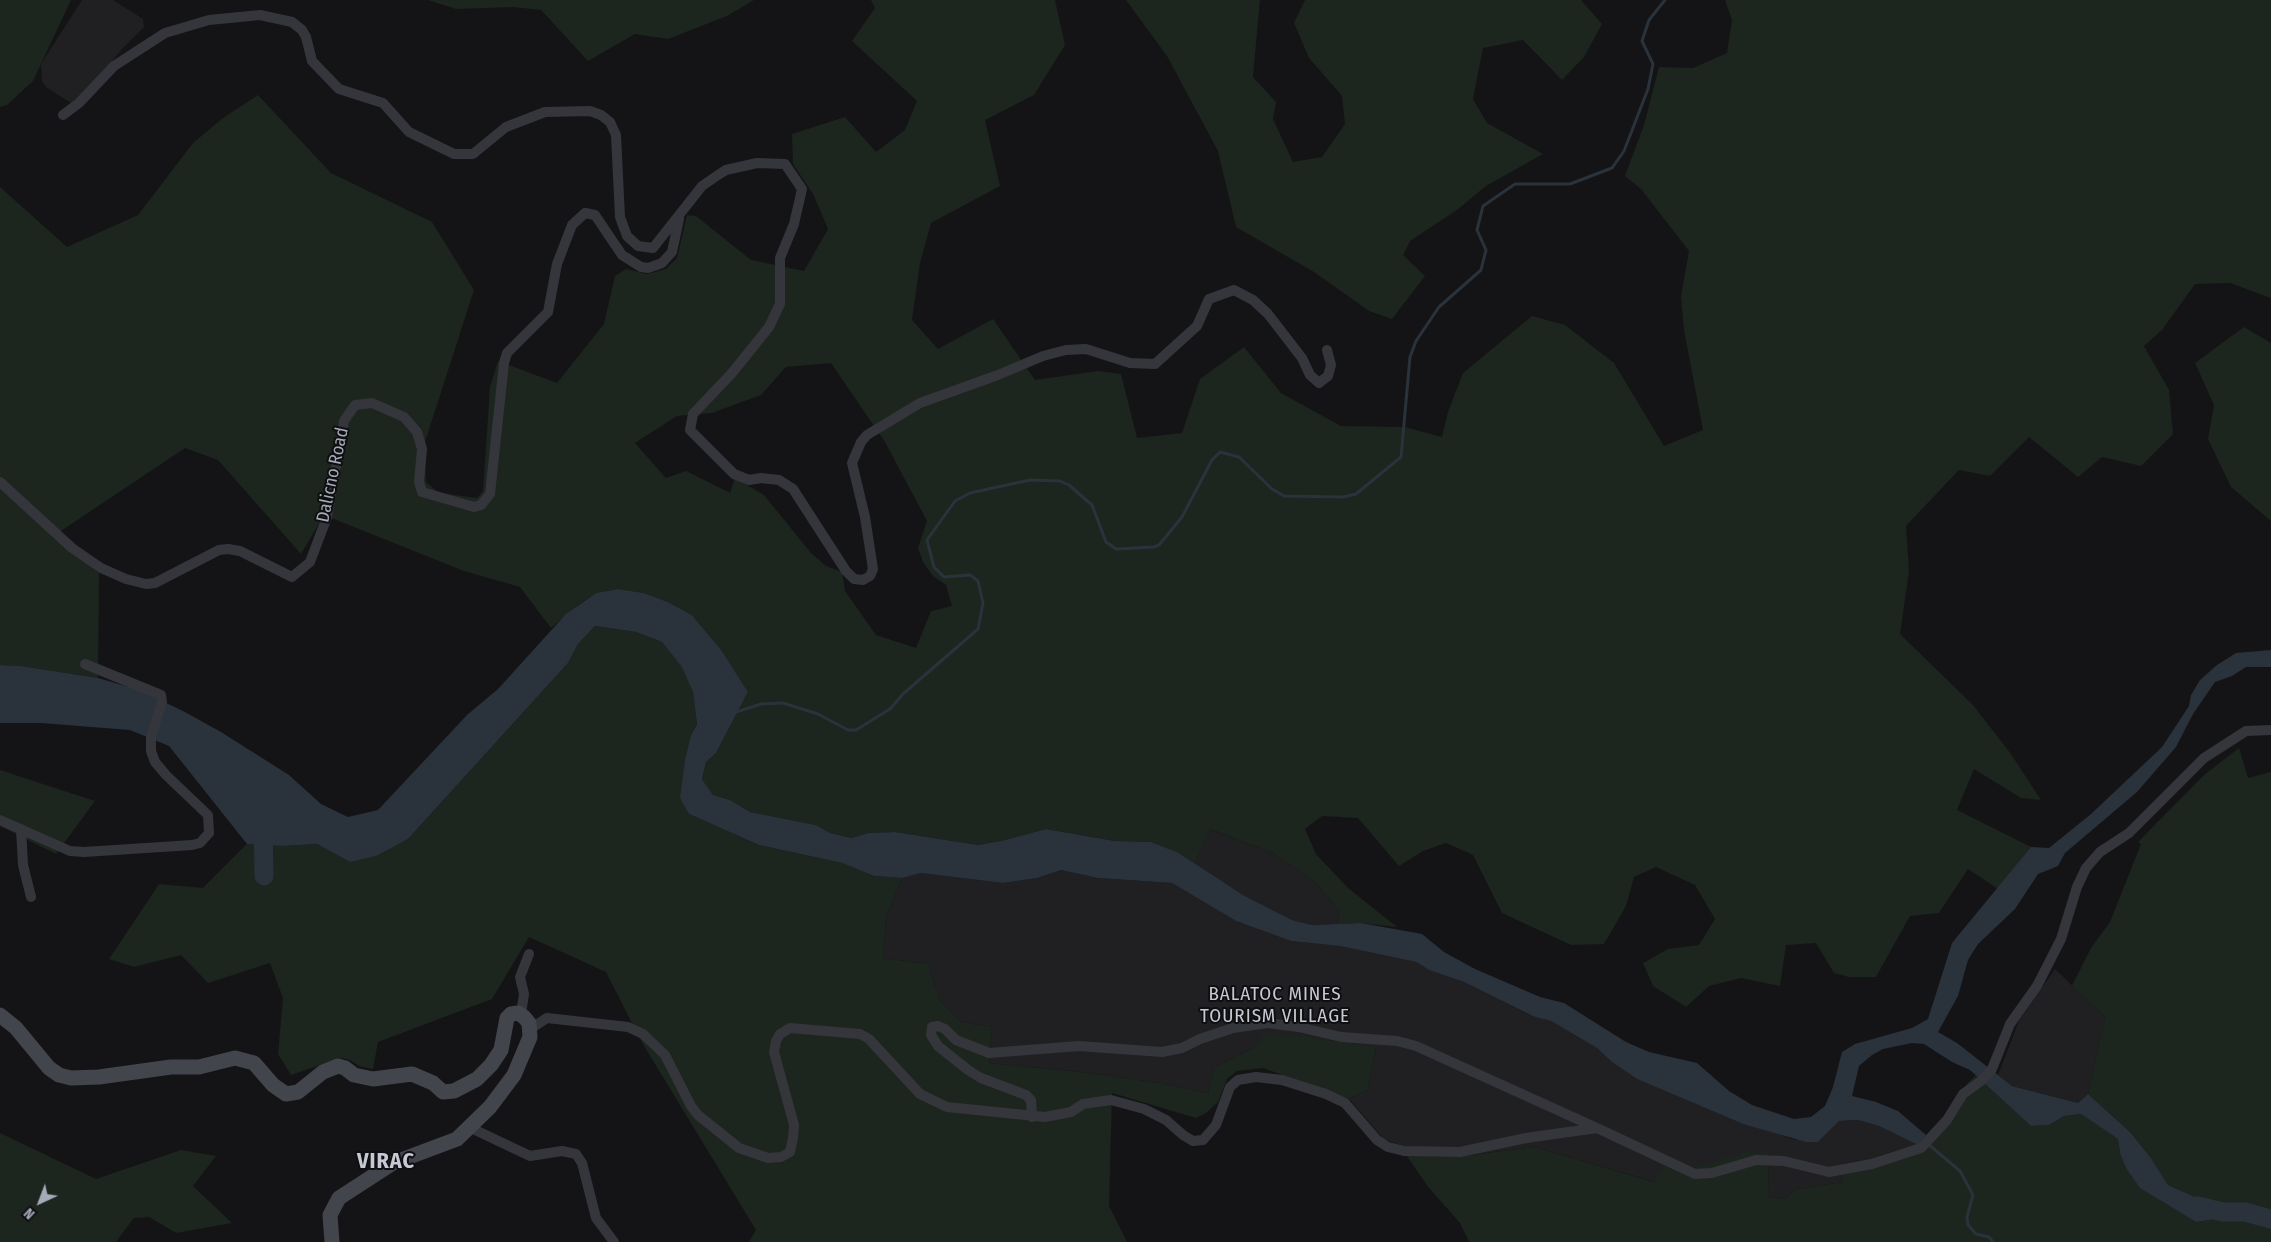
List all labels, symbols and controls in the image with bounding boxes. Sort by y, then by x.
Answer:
street label: Dalicno Road [312,426,354,524]
district label: BALATOC MINES TOURISM VILLAGE [1198,984,1352,1028]
district label: VIRAC [356,1149,416,1175]
north arrow [15,1177,65,1227]
text: N [21,1204,38,1222]

